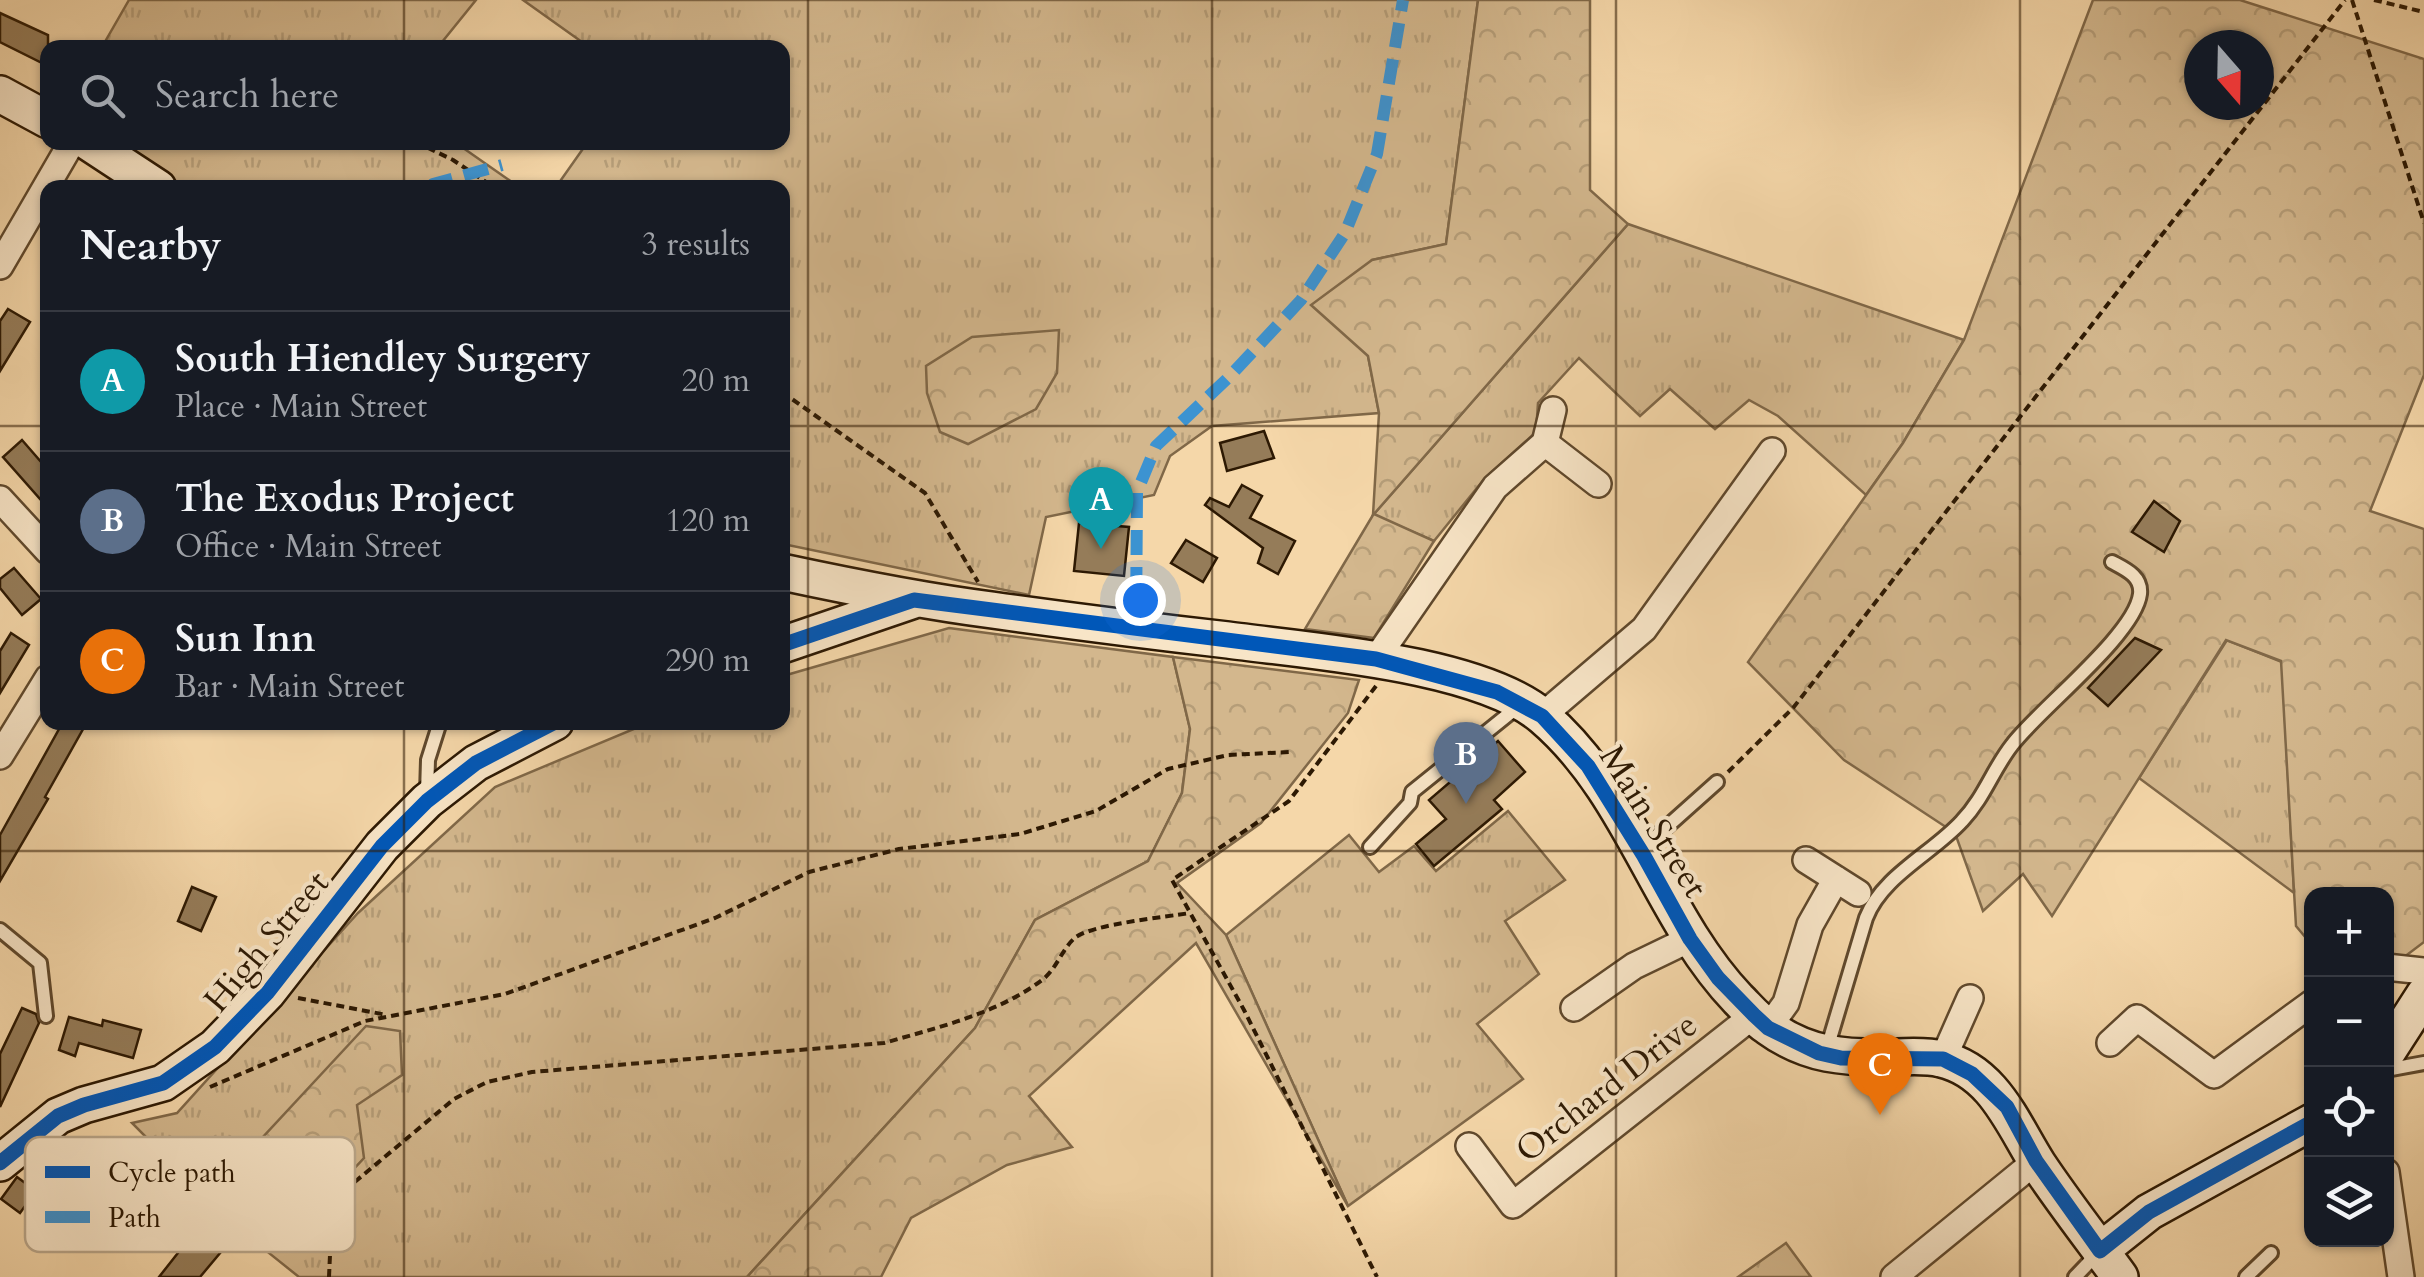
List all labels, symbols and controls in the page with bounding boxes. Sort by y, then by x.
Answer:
north arrow [2184,30,2274,120]
search box [40,40,790,150]
icon: search [75,68,130,123]
text: Search here [155,69,339,121]
text: Nearby [80,217,222,274]
text: 3 results [642,223,750,267]
text: South Hiendley Surgery [175,333,591,385]
text: A [100,359,125,403]
text: 20 m [682,359,750,403]
text: Place · Main Street [175,385,427,429]
pin: A [1068,466,1134,549]
text: The Exodus Project [175,473,514,525]
text: B [101,499,124,543]
text: 120 m [665,499,750,543]
text: Office · Main Street [175,525,441,569]
your location [1115,575,1166,626]
text: Sun Inn [175,613,316,665]
text: C [100,639,125,683]
text: 290 m [665,639,750,683]
text: Bar · Main Street [175,665,404,709]
pin: B [1434,722,1498,804]
street label: Main Street [1587,736,1719,907]
street label: High Street [193,861,340,1023]
map controls [2304,887,2394,1247]
button: + [2304,887,2394,977]
button: − [2304,977,2394,1067]
street label: Orchard Drive [1506,1002,1708,1174]
pin: C [1848,1032,1912,1115]
button: locate [2304,1067,2394,1157]
legend [25,1137,355,1252]
text: Cycle path [108,1154,236,1192]
button: layers [2304,1157,2394,1247]
text: Path [108,1199,161,1237]

